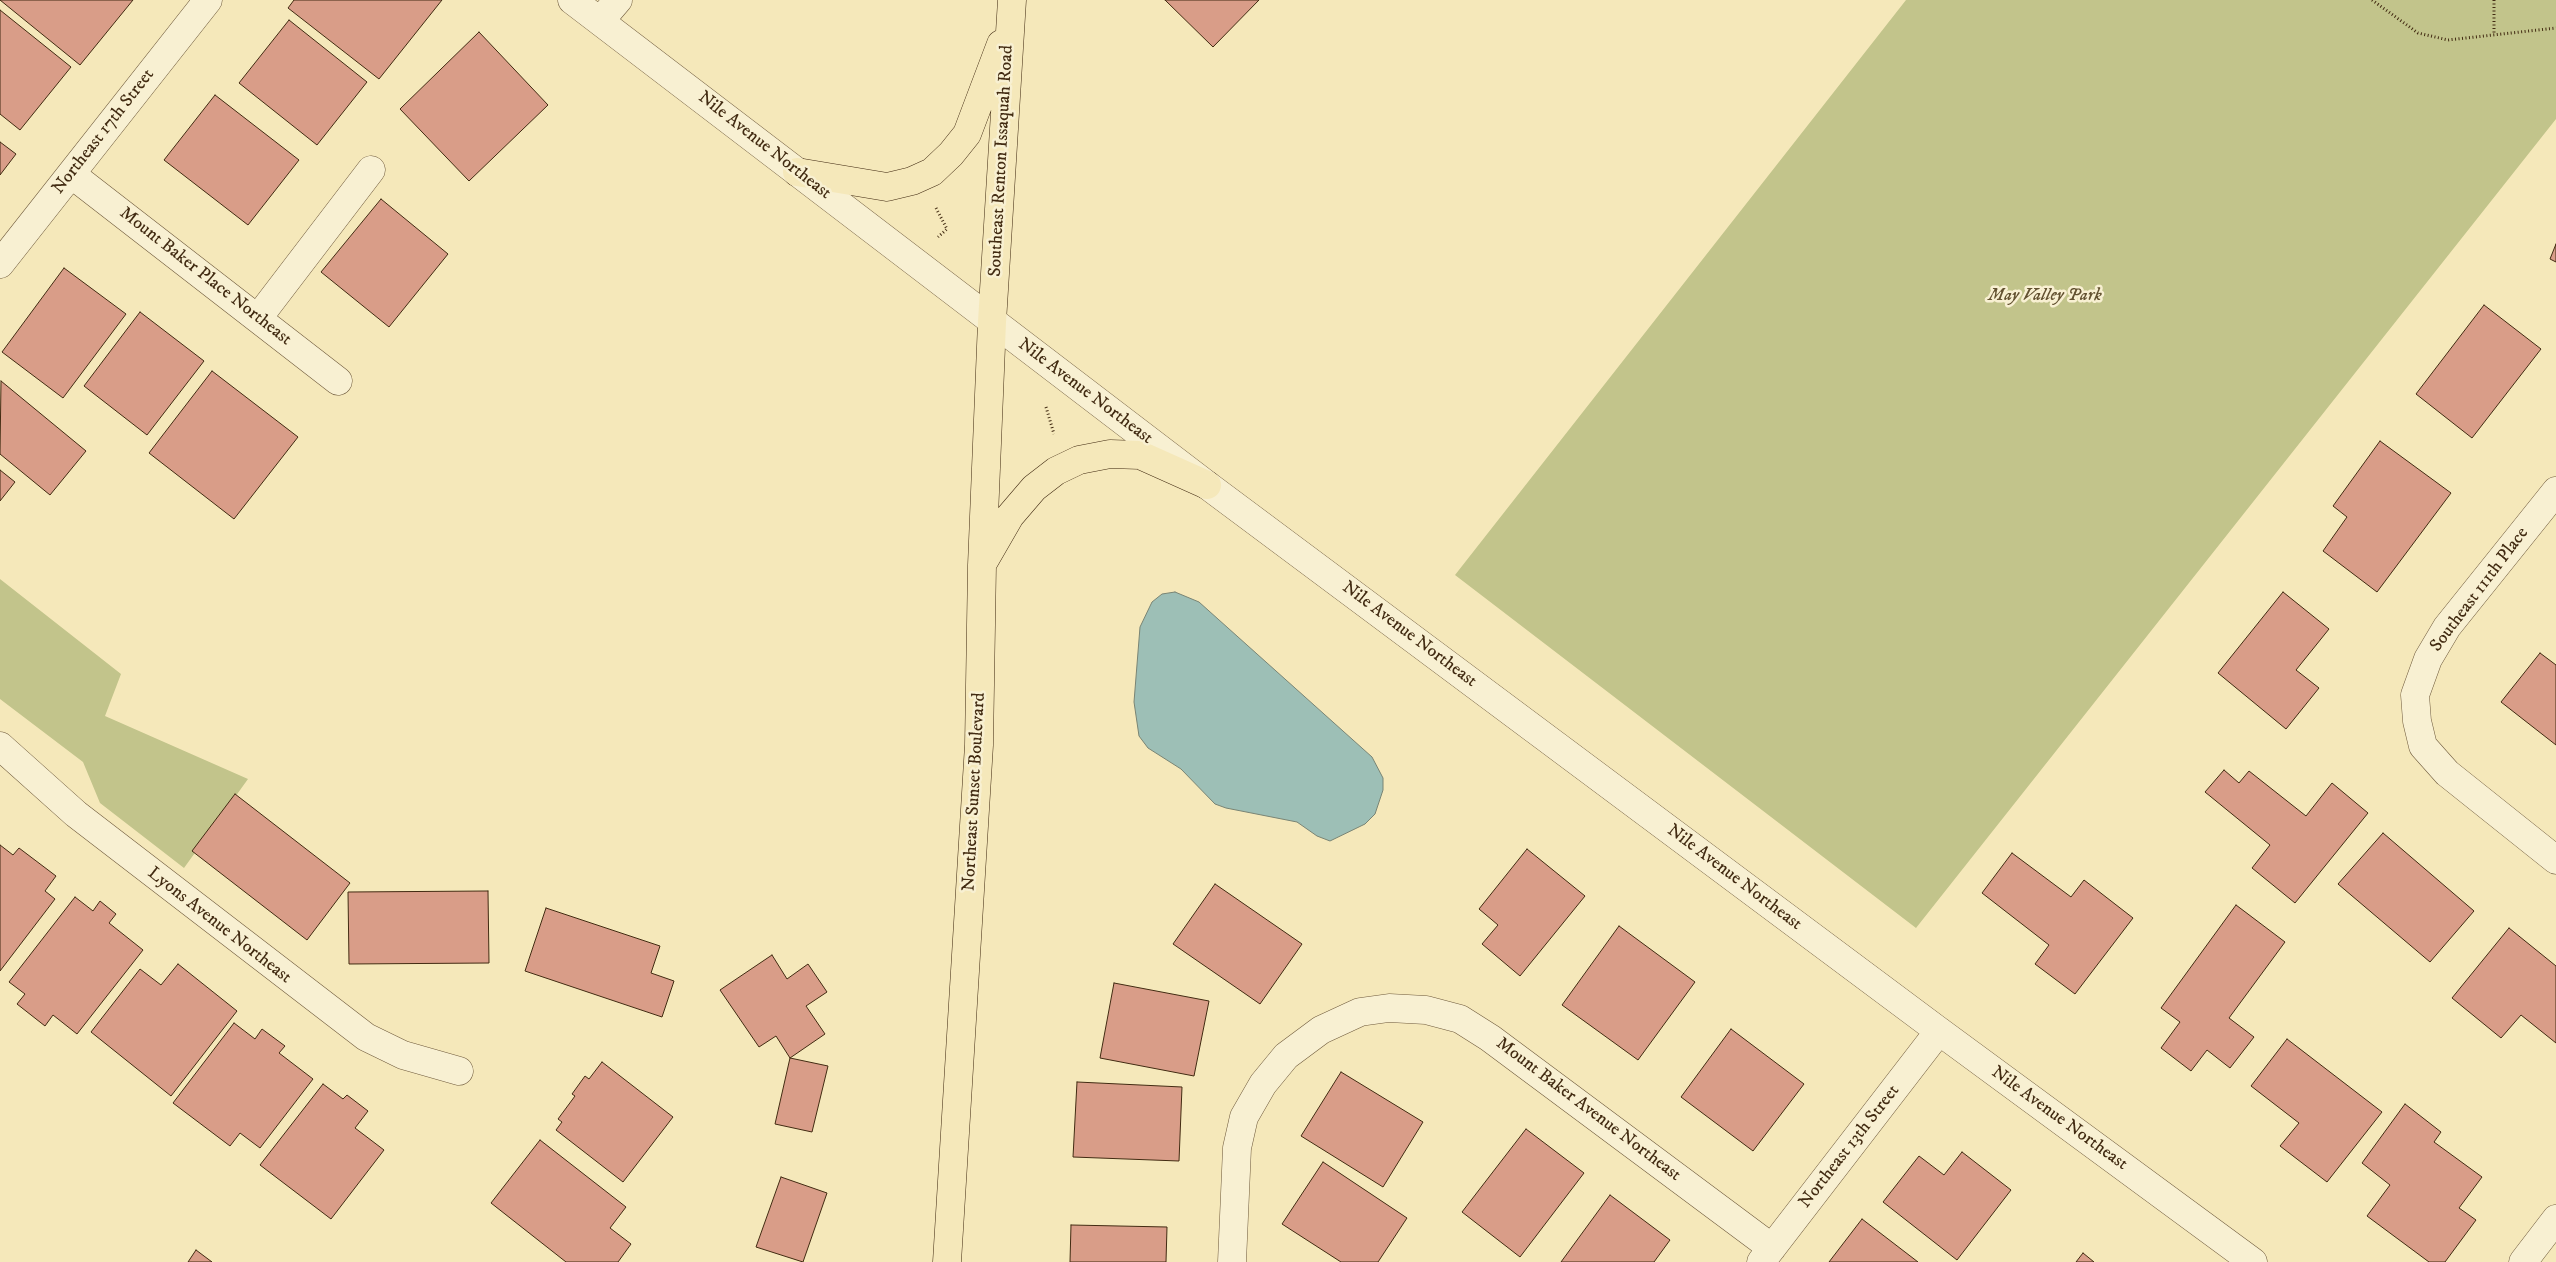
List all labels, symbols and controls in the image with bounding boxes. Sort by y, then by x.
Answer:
street label: Southeast Renton Issaquah Road [985,45,1019,277]
street label: Northeast 17th Street [48,65,160,199]
street label: Nile Avenue Northeast [693,87,835,205]
street label: Mount Baker Place Northeast [115,203,295,351]
park label: May Valley Park [1988,285,2102,307]
street label: Nile Avenue Northeast [1013,334,1157,450]
street label: Southeast 111th Place [2426,523,2534,657]
street label: Nile Avenue Northeast [1337,577,1481,693]
street label: Northeast Sunset Boulevard [959,692,991,892]
street label: Nile Avenue Northeast [1662,820,1806,936]
street label: Lyons Avenue Northeast [143,863,295,989]
street label: Mount Baker Avenue Northeast [1491,1033,1685,1187]
street label: Nile Avenue Northeast [1987,1062,2131,1176]
street label: Northeast 13th Street [1795,1081,1905,1213]

